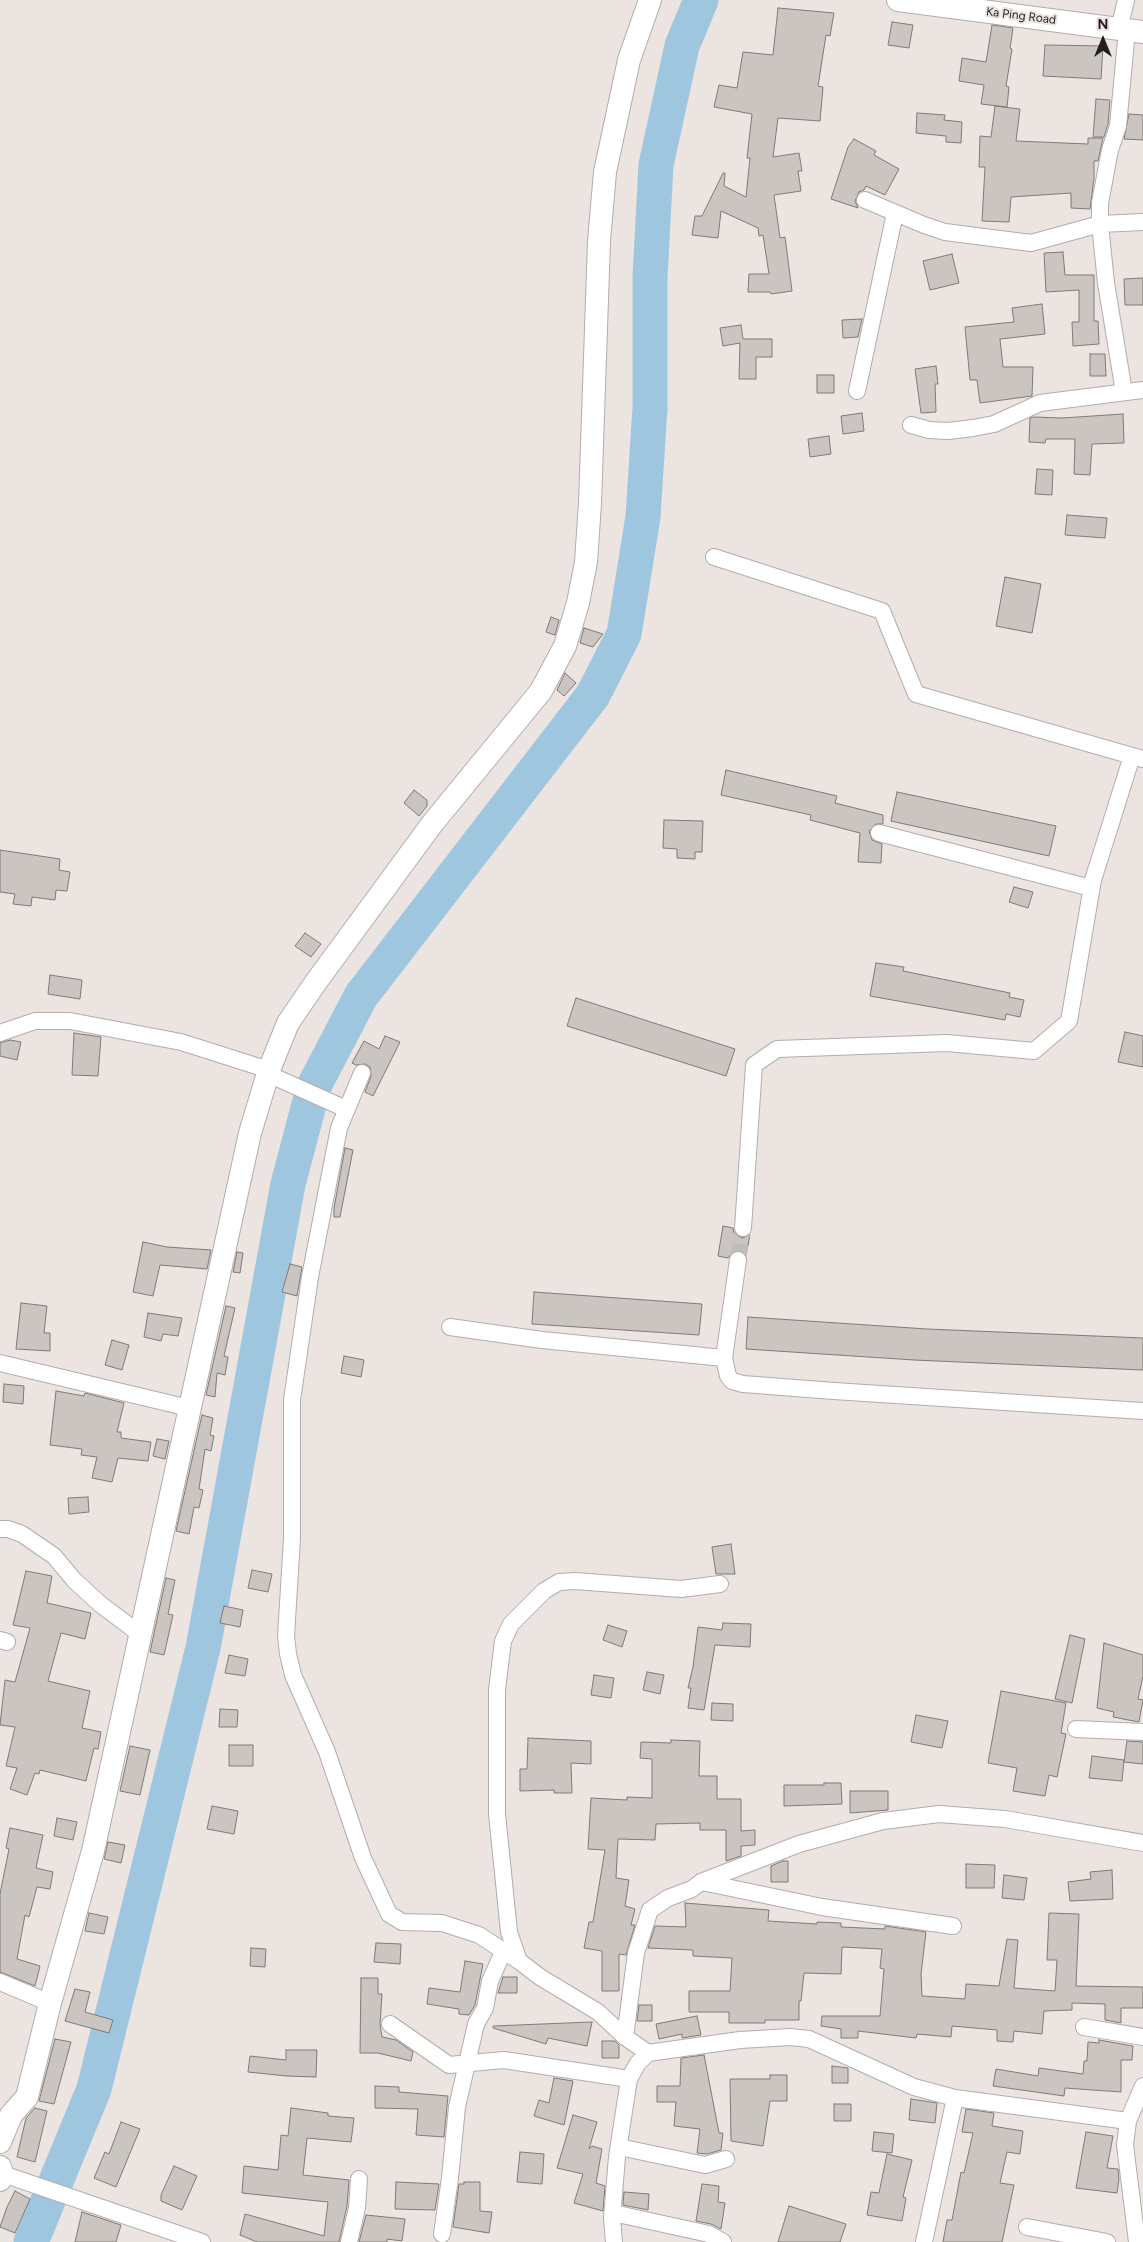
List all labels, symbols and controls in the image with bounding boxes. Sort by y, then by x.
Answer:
street label: Ka Ping Road [985,5,1057,27]
north arrow [1078,15,1128,65]
text: N [1098,16,1108,33]

